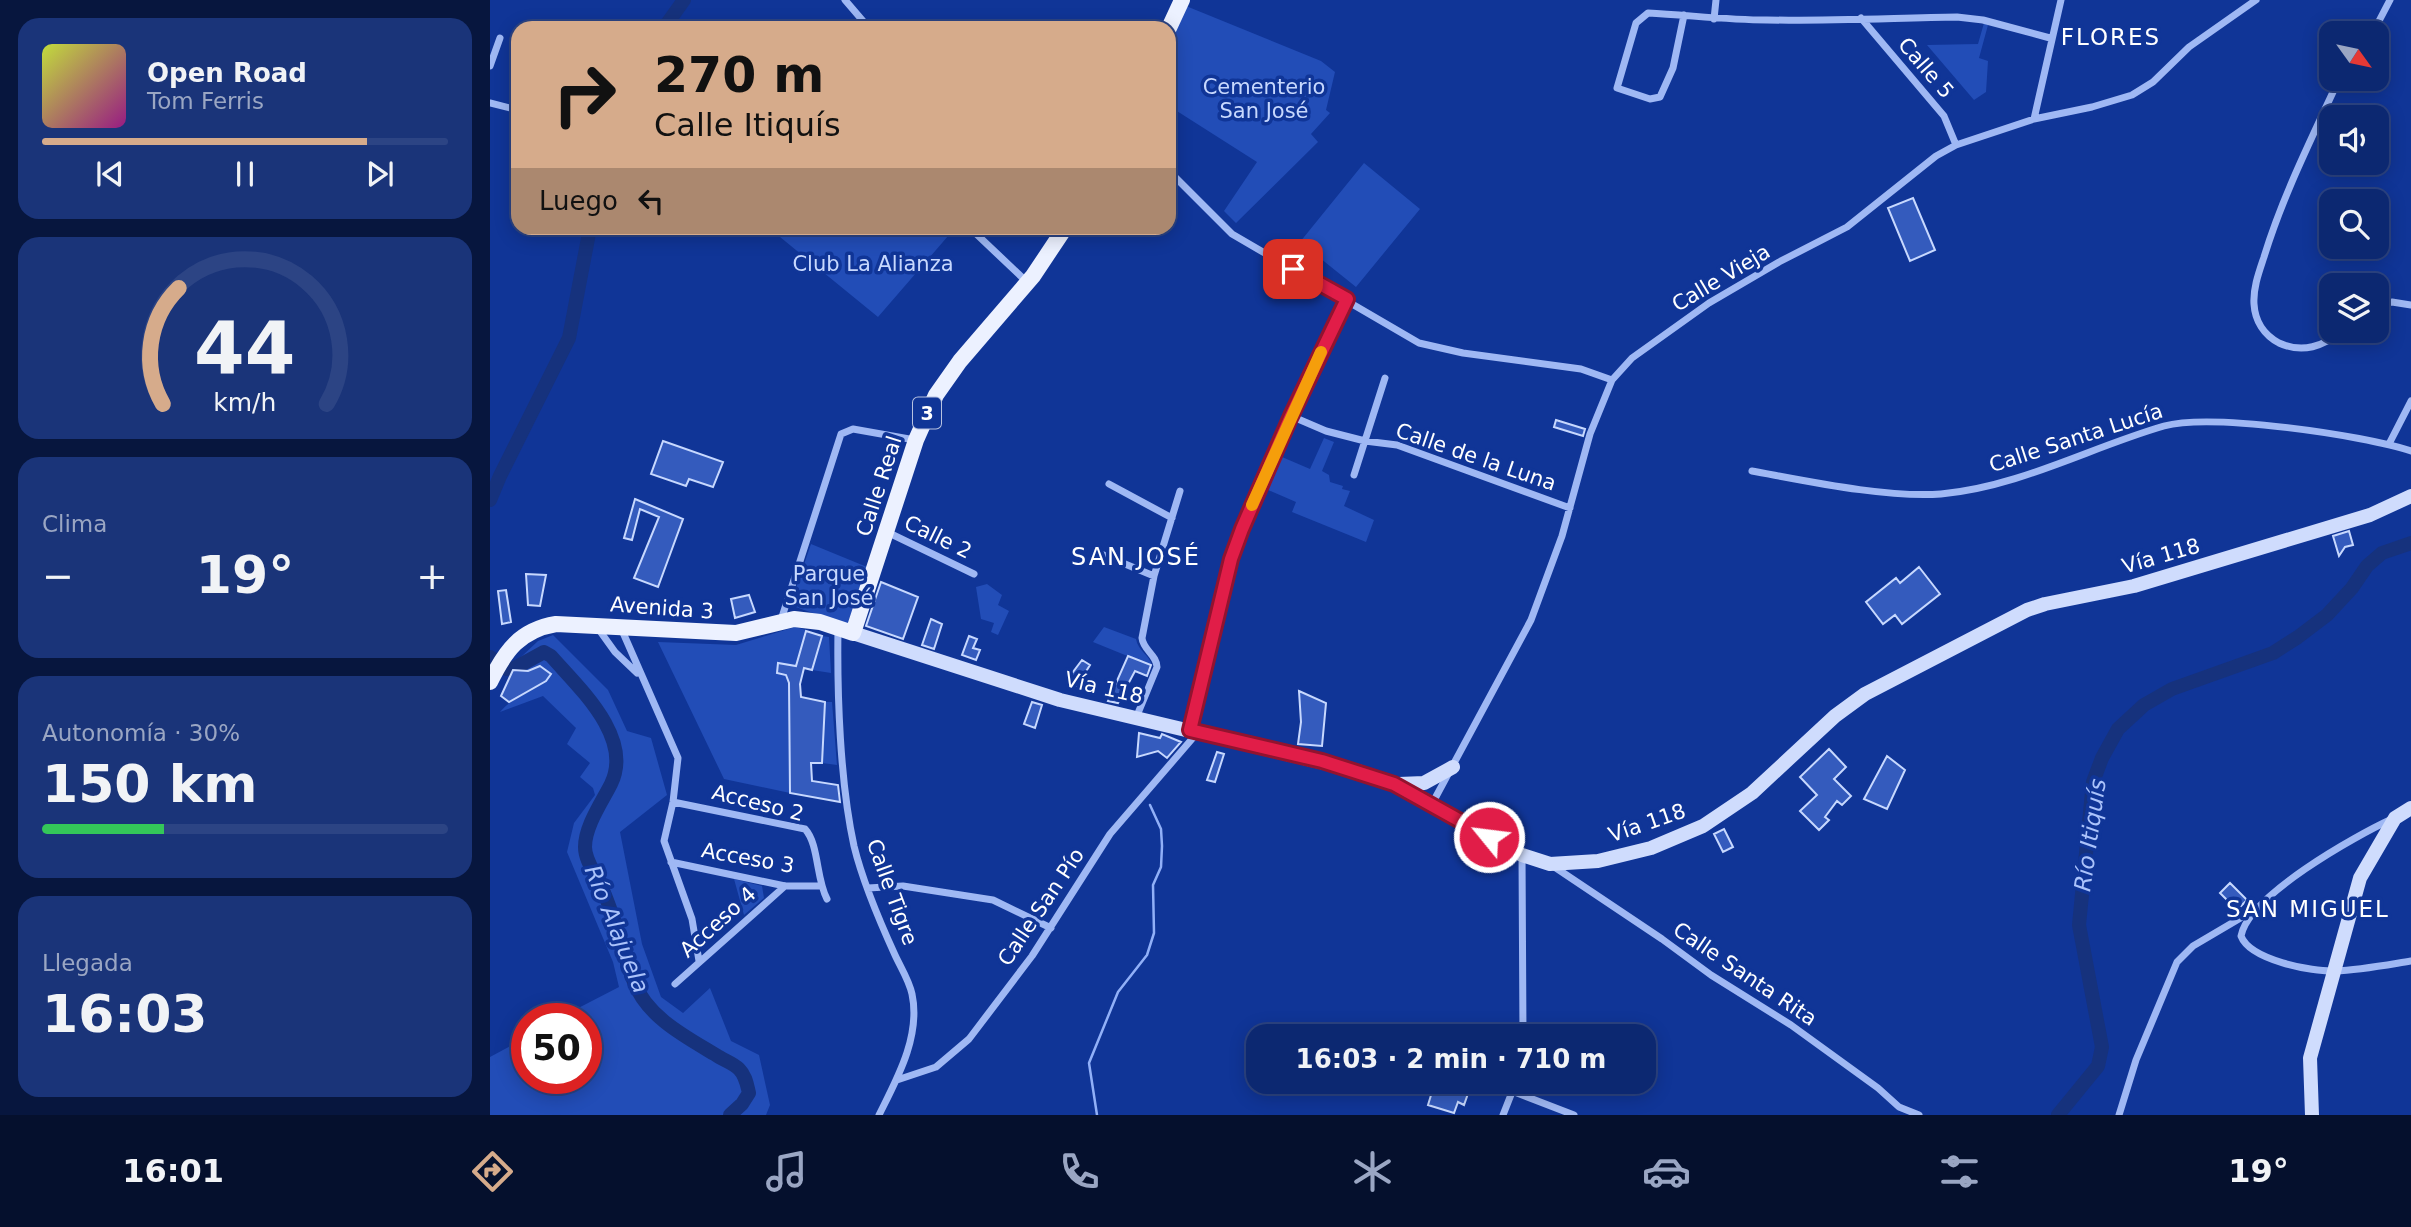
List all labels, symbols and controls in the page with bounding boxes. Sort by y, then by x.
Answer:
north arrow [2319,21,2389,91]
map controls [2319,21,2389,343]
district label: FLORES [2061,24,2161,50]
street label: Calle 5 [1893,33,1959,103]
text: 270 m [654,47,824,104]
icon: right [539,49,630,140]
text: Open Road [147,58,307,88]
park label: Cementerio San José [1203,75,1325,123]
text: Tom Ferris [147,88,264,114]
button: sound [2319,105,2389,175]
text: Calle Itiquís [654,106,841,144]
icon: previous [91,155,129,193]
icon: pause [226,155,264,193]
icon: next [361,155,399,193]
icon: left [632,182,670,220]
text: Luego [539,186,618,216]
button: search [2319,189,2389,259]
pin [1263,239,1323,299]
street label: Calle Vieja [1668,239,1774,317]
icon: arrive [1274,250,1312,288]
park label: Club La Alianza [792,252,954,276]
button: layers [2319,273,2389,343]
text: 44 [194,307,296,392]
text: km/h [213,388,277,417]
road number: 3 [913,398,941,428]
street label: Calle Santa Lucía [1986,399,2166,477]
street label: Calle de la Luna [1393,418,1559,496]
street label: Calle Real [852,433,906,539]
street label: Calle 2 [900,510,976,564]
text: Clima [42,511,107,537]
street label: Vía 118 [2119,533,2203,579]
district label: SAN JOSÉ [1071,542,1201,571]
text: 19° [196,545,294,605]
text: − [42,554,74,598]
text: + [416,554,448,598]
park label: Parque San José [784,562,874,610]
street label: Avenida 3 [609,592,715,624]
street label: Vía 118 [1062,667,1146,709]
text: Autonomía · 30% [42,720,240,746]
text: 150 km [42,754,257,814]
water label: Río Itiquís [2069,777,2111,893]
street label: Acceso 2 [710,780,806,826]
street label: Vía 118 [1605,799,1689,847]
position arrow [1452,800,1526,874]
street label: Calle Tigre [862,836,922,948]
street label: Acceso 3 [700,838,796,878]
street label: Calle San Pío [993,844,1089,970]
water label: Río Alajuela [580,861,654,997]
street label: Acceso 4 [675,882,761,962]
district label: SAN MIGUEL [2226,896,2390,922]
street label: Calle Santa Rita [1669,917,1821,1031]
text: Llegada [42,950,133,976]
text: 16:03 [42,984,208,1044]
speed limit sign: 50 [511,1003,602,1094]
text: 16:03 · 2 min · 710 m [1296,1044,1606,1074]
icon: directions [468,1147,517,1196]
icon: music [762,1147,811,1196]
icon: phone [1055,1147,1104,1196]
icon: climate [1348,1147,1397,1196]
icon: car [1642,1147,1691,1196]
icon: filters [1935,1147,1984,1196]
text: 16:01 [122,1152,224,1190]
text: 19° [2228,1152,2289,1190]

